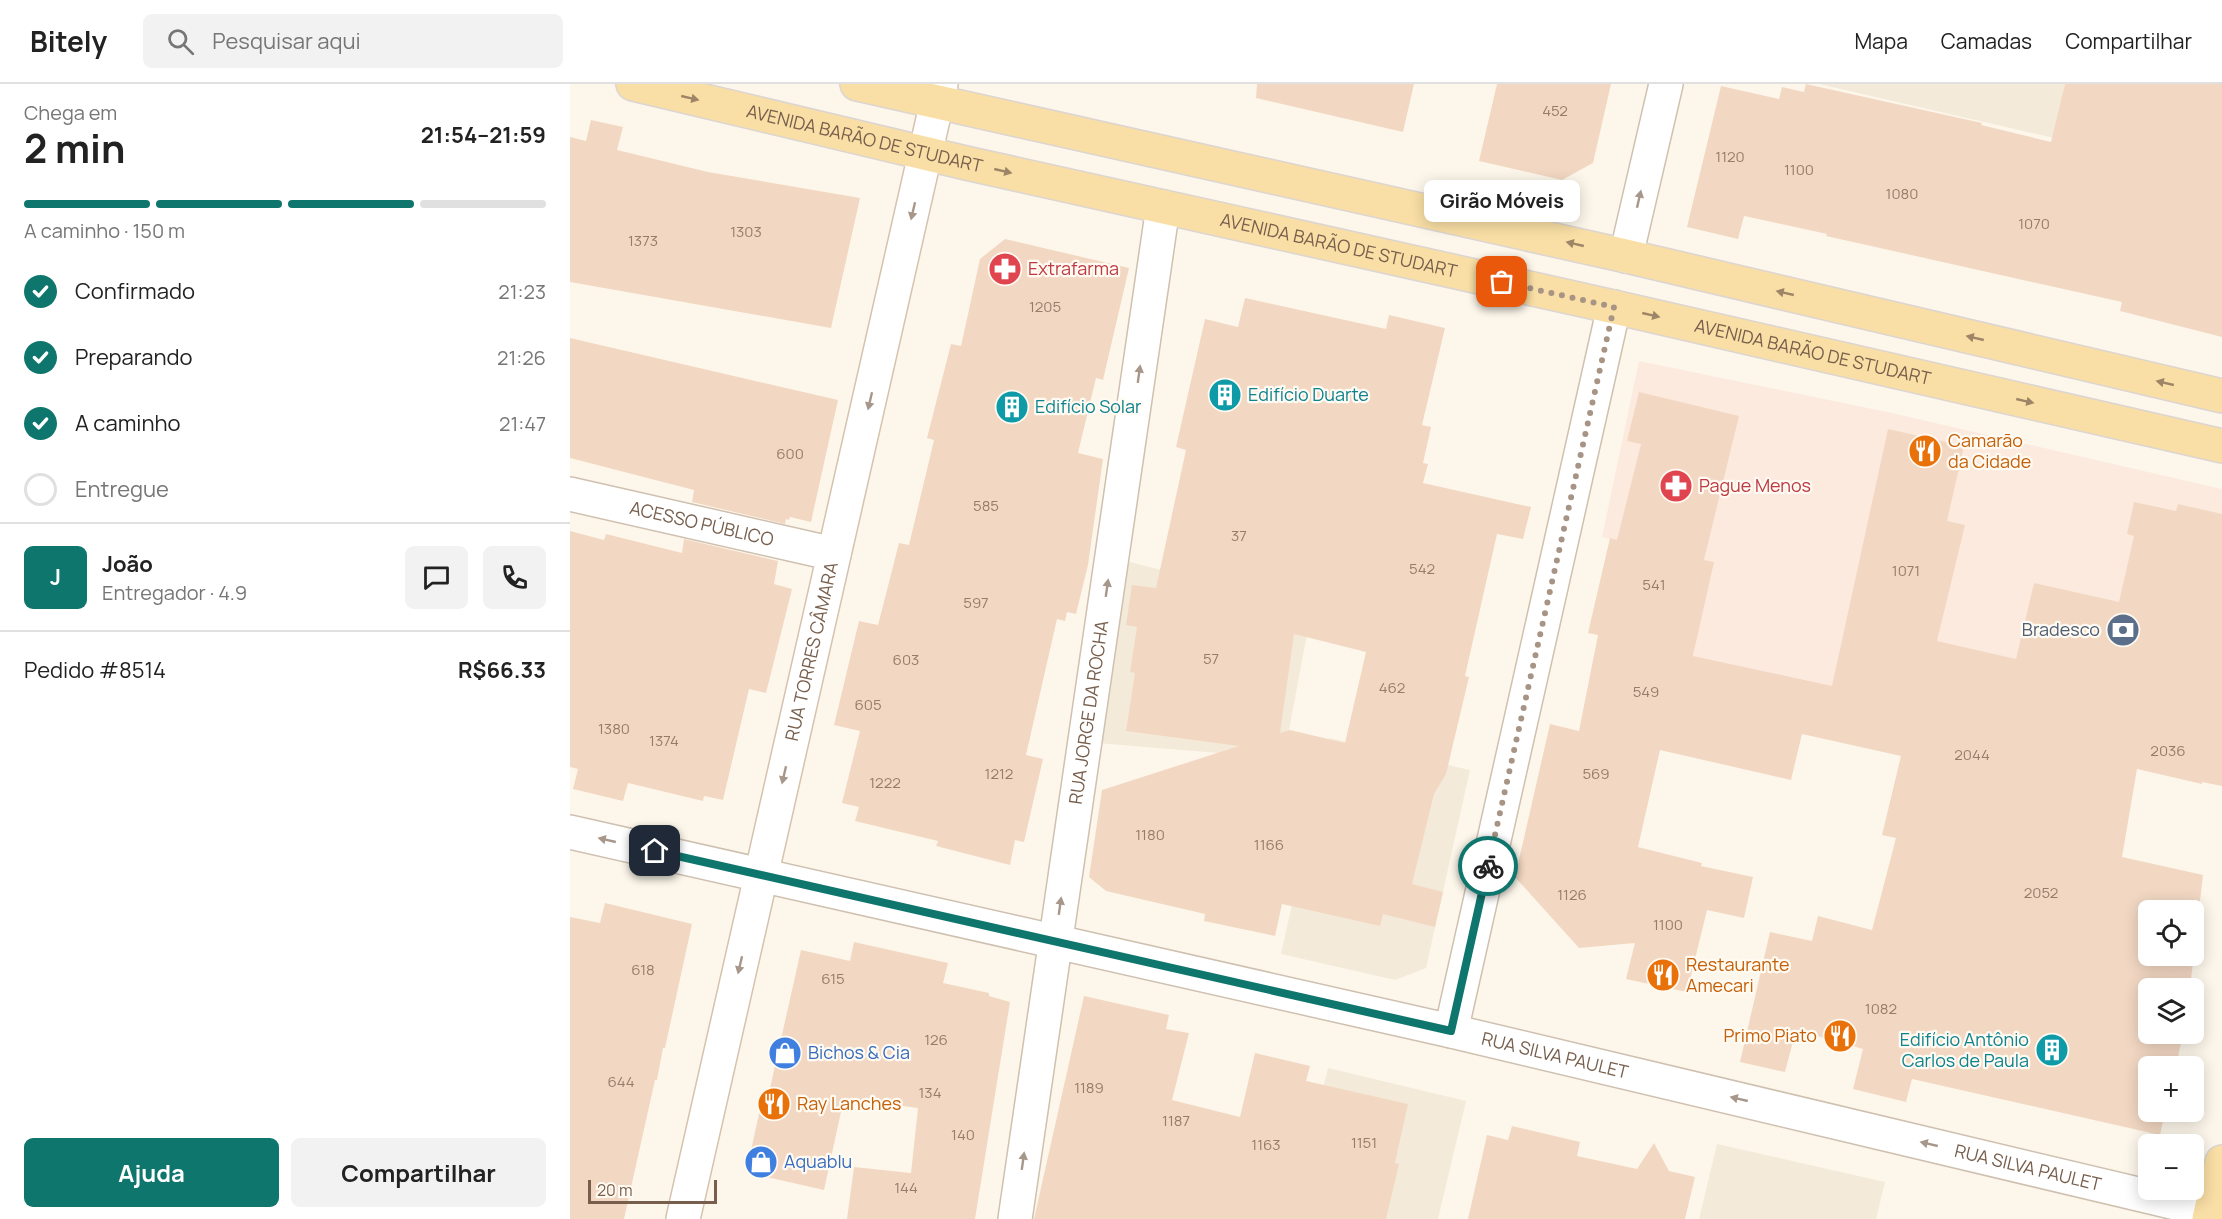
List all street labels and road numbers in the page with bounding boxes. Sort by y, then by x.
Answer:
street label: AVENIDA BARÃO DE STUDART [744,98,985,177]
street label: AVENIDA BARÃO DE STUDART [1218,207,1460,283]
street label: AVENIDA BARÃO DE STUDART [1693,313,1934,390]
street label: ACESSO PÚBLICO [628,495,776,551]
street label: RUA TORRES CÂMARA [779,559,843,743]
street label: RUA JORGE DA ROCHA [1063,618,1113,806]
street label: RUA SILVA PAULET [1479,1026,1631,1084]
street label: RUA SILVA PAULET [1952,1138,2104,1196]

